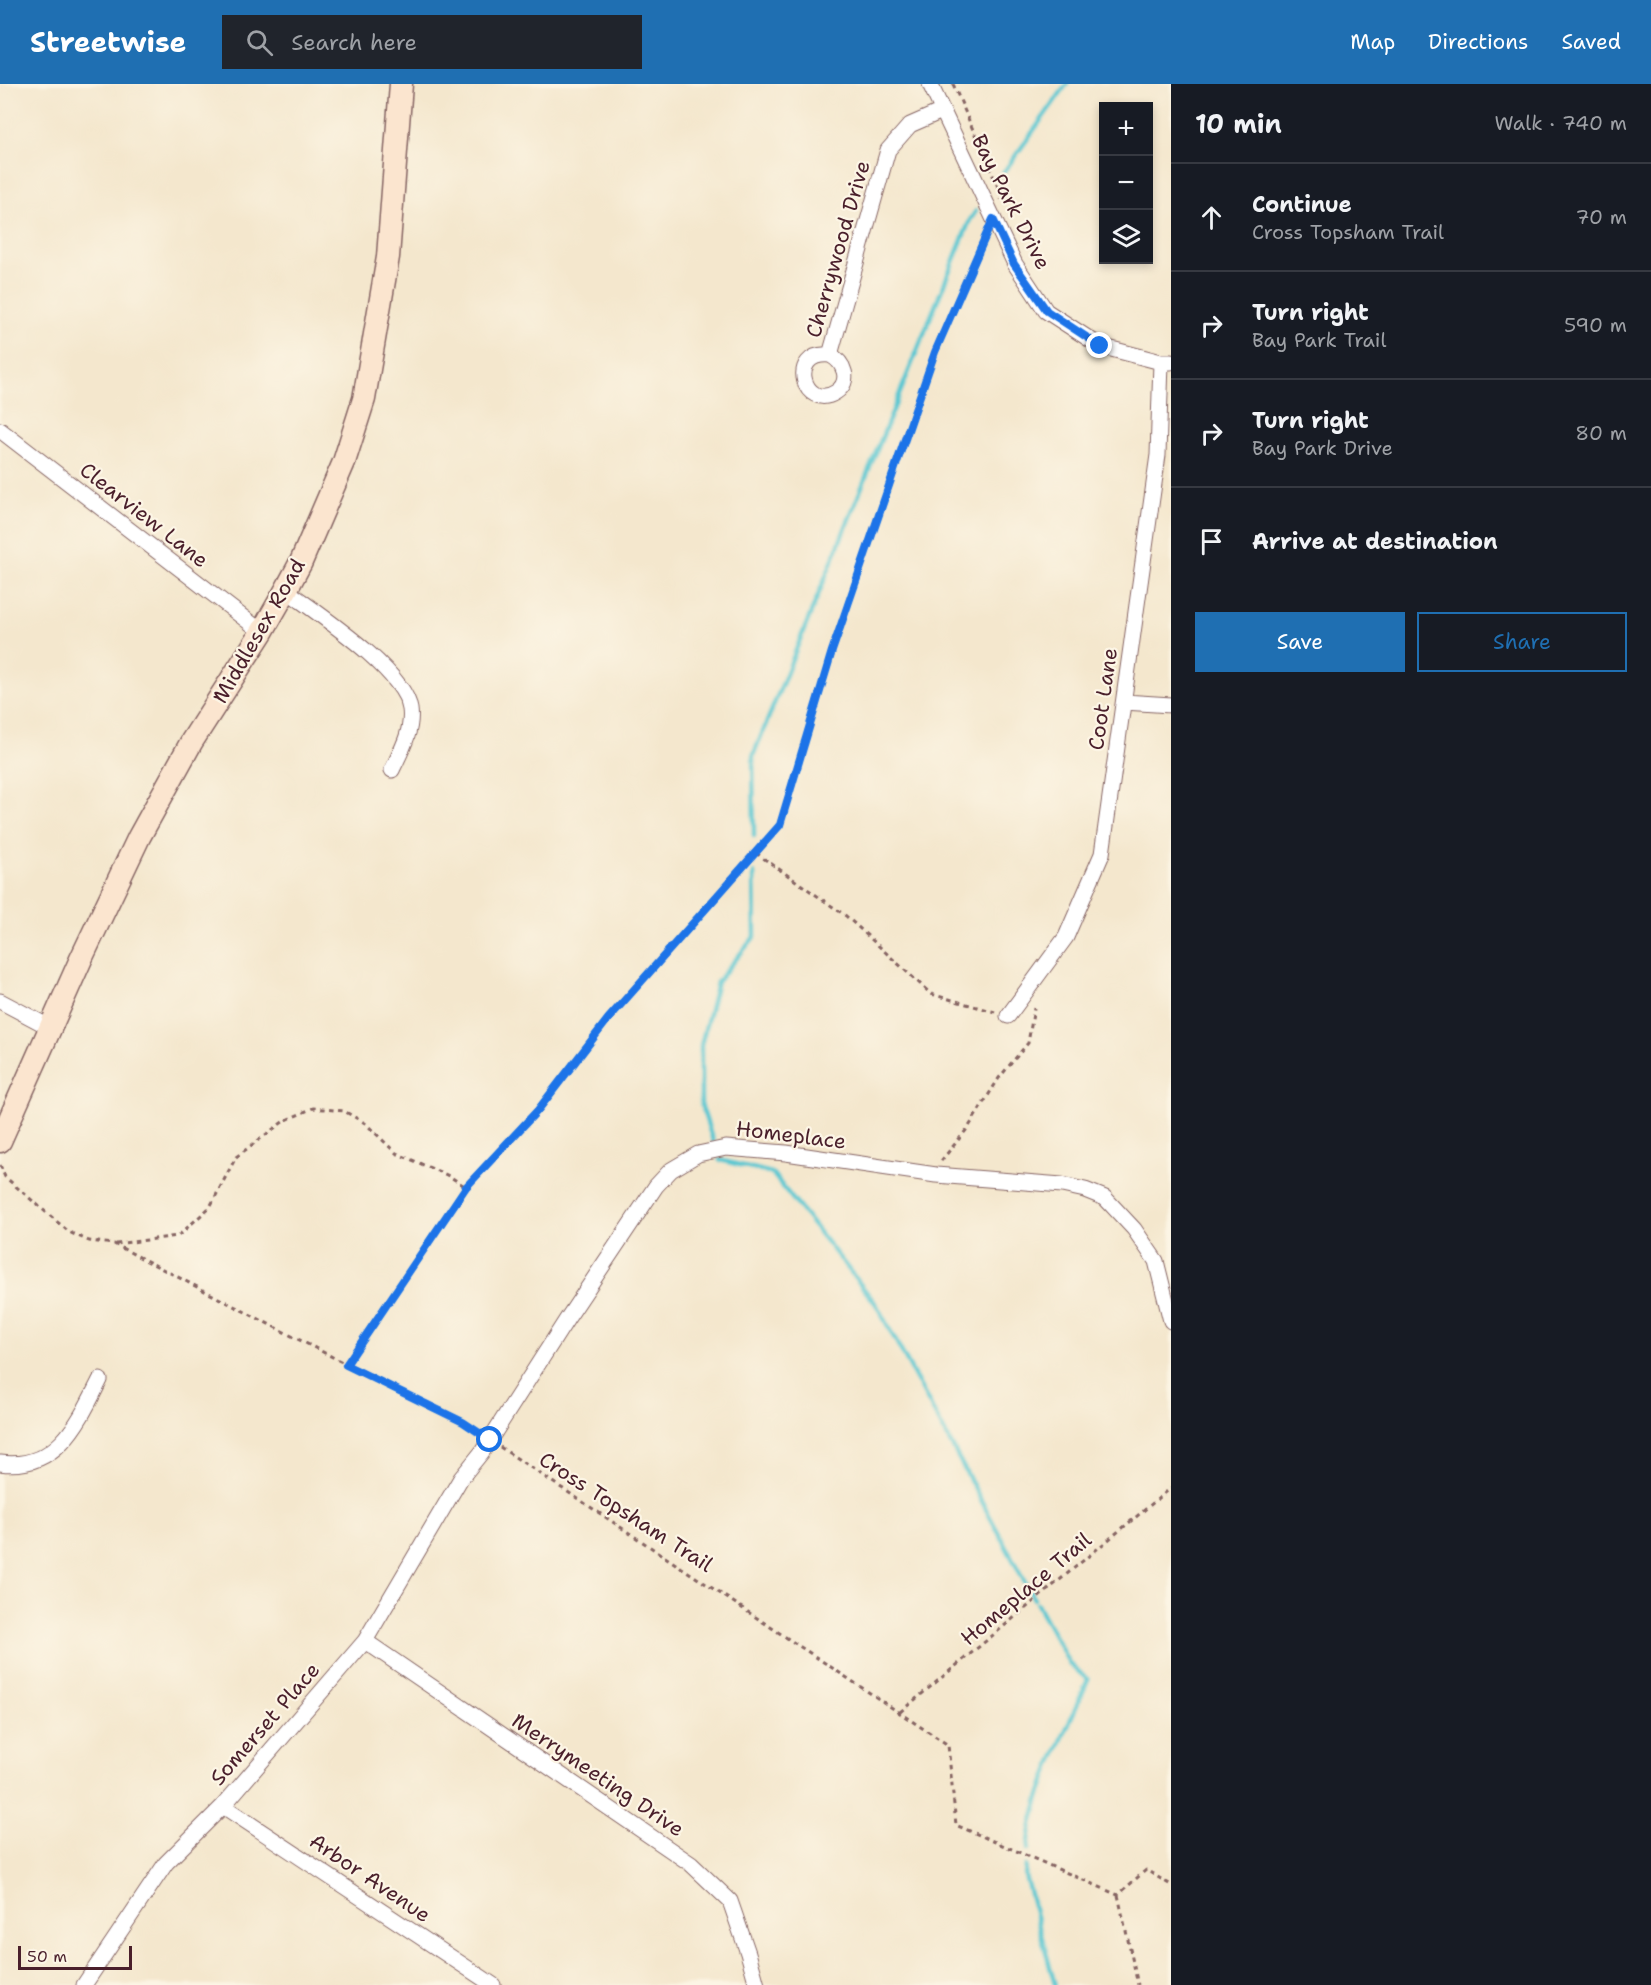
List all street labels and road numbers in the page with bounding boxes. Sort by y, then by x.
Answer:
street label: Bay Park Drive [965,130,1057,274]
street label: Cherrywood Drive [799,157,877,341]
street label: Clearview Lane [74,456,214,574]
street label: Middlesex Road [206,554,312,708]
street label: Coot Lane [1082,646,1124,752]
street label: Homeplace [734,1114,848,1156]
street label: Cross Topsham Trail [534,1445,719,1579]
street label: Homeplace Trail [955,1526,1098,1652]
street label: Somerset Place [204,1657,326,1791]
street label: Merrymeeting Drive [506,1707,690,1843]
street label: Arbor Avenue [304,1827,436,1929]

